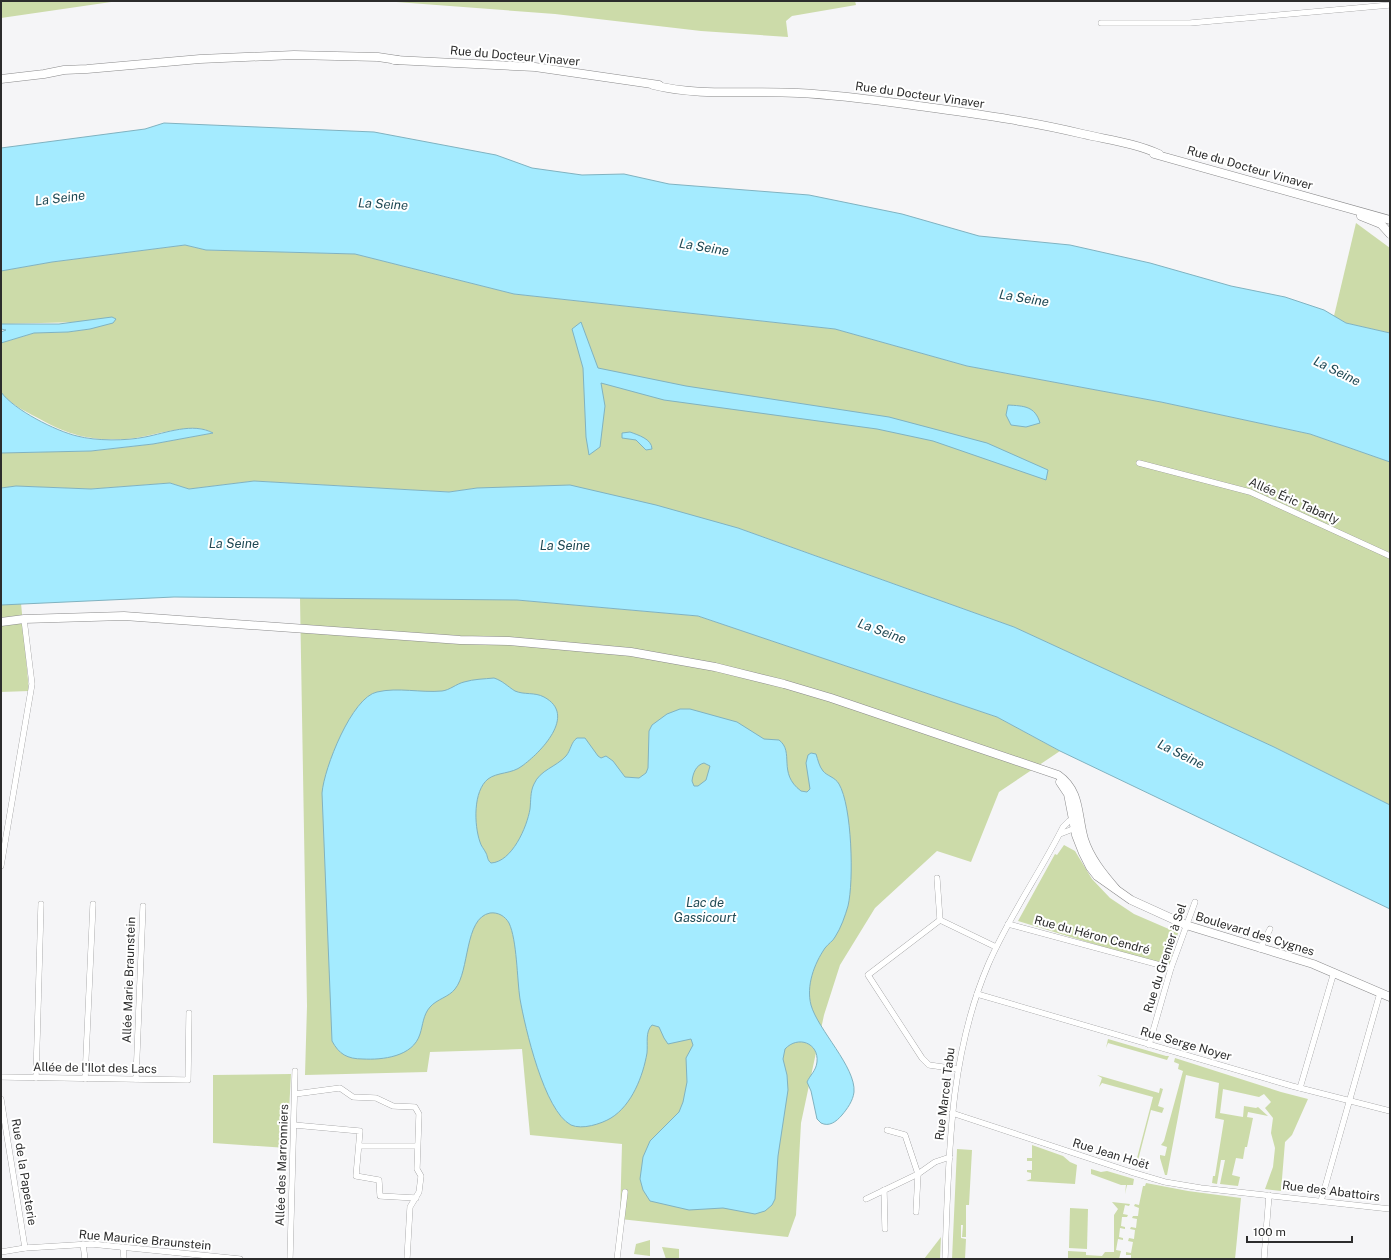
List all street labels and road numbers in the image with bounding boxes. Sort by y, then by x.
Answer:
street label: Rue du Docteur Vinaver [449,43,581,69]
street label: Rue du Docteur Vinaver [854,79,986,111]
street label: Rue du Docteur Vinaver [1185,143,1315,193]
street label: Allée Éric Tabarly [1247,475,1342,527]
street label: Rue du Grenier à Sel [1141,901,1189,1014]
street label: Boulevard des Cygnes [1194,909,1316,959]
street label: Rue du Héron Cendré [1033,913,1152,957]
street label: Allée Marie Braunstein [120,916,138,1043]
street label: Rue Serge Noyer [1139,1024,1234,1064]
street label: Rue Marcel Tabu [932,1047,958,1141]
street label: Allée de l'Ilot des Lacs [33,1060,157,1076]
street label: Allée des Marronniers [273,1104,291,1226]
street label: Rue de la Papeterie [9,1118,39,1227]
street label: Rue Jean Hoët [1071,1136,1151,1172]
street label: Rue des Abattoirs [1281,1178,1381,1204]
street label: Rue Maurice Braunstein [78,1227,212,1253]

